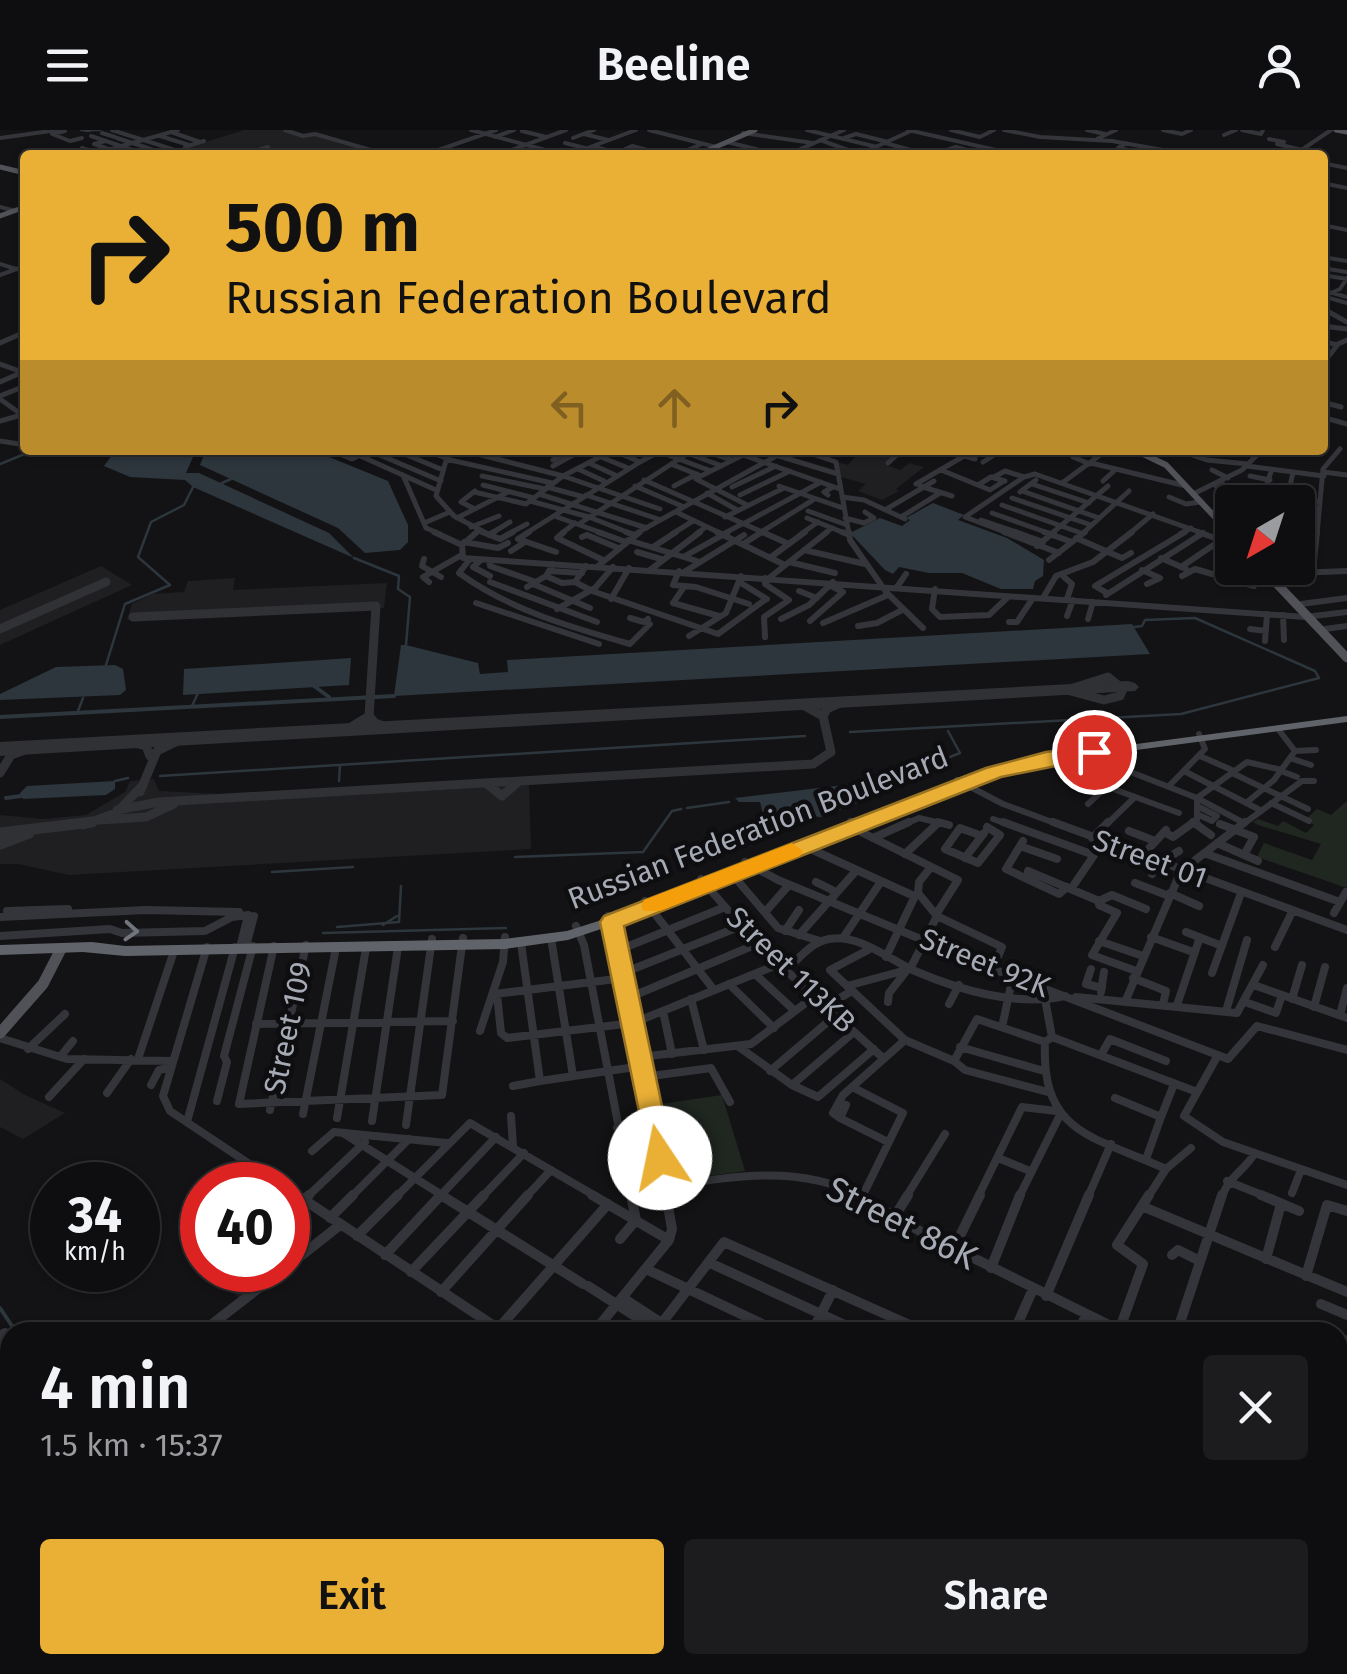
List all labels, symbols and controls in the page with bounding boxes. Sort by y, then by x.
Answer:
icon: menu [40,38,95,93]
text: Beeline [596,38,751,92]
icon: person [1252,38,1307,93]
text: 500 m [225,186,420,270]
icon: right [60,190,190,320]
text: Russian Federation Boulevard [225,271,832,325]
icon: left [542,380,597,435]
icon: ahead [647,380,702,435]
icon: right [752,380,807,435]
north arrow [1215,485,1315,585]
map controls [1215,485,1315,585]
pin [1052,710,1137,795]
icon: arrive [1067,725,1122,780]
street label: Russian Federation Boulevard [563,739,953,917]
street label: Street 01 [1088,822,1212,896]
street label: Street 113KB [719,899,863,1041]
one-way arrow [124,920,140,941]
street label: Street 92K [915,921,1056,1005]
street label: Street 109 [256,958,320,1098]
position arrow [608,1106,712,1210]
speed limit sign: 40 [180,1162,310,1292]
street label: Street 86K [820,1167,984,1279]
text: 34 [68,1185,122,1245]
text: km/h [64,1237,126,1267]
text: 4 min [40,1352,191,1424]
button: close [1203,1355,1308,1460]
text: 1.5 km · 15:37 [40,1426,223,1464]
button: Exit [40,1539,664,1654]
button: Share [684,1539,1308,1654]

